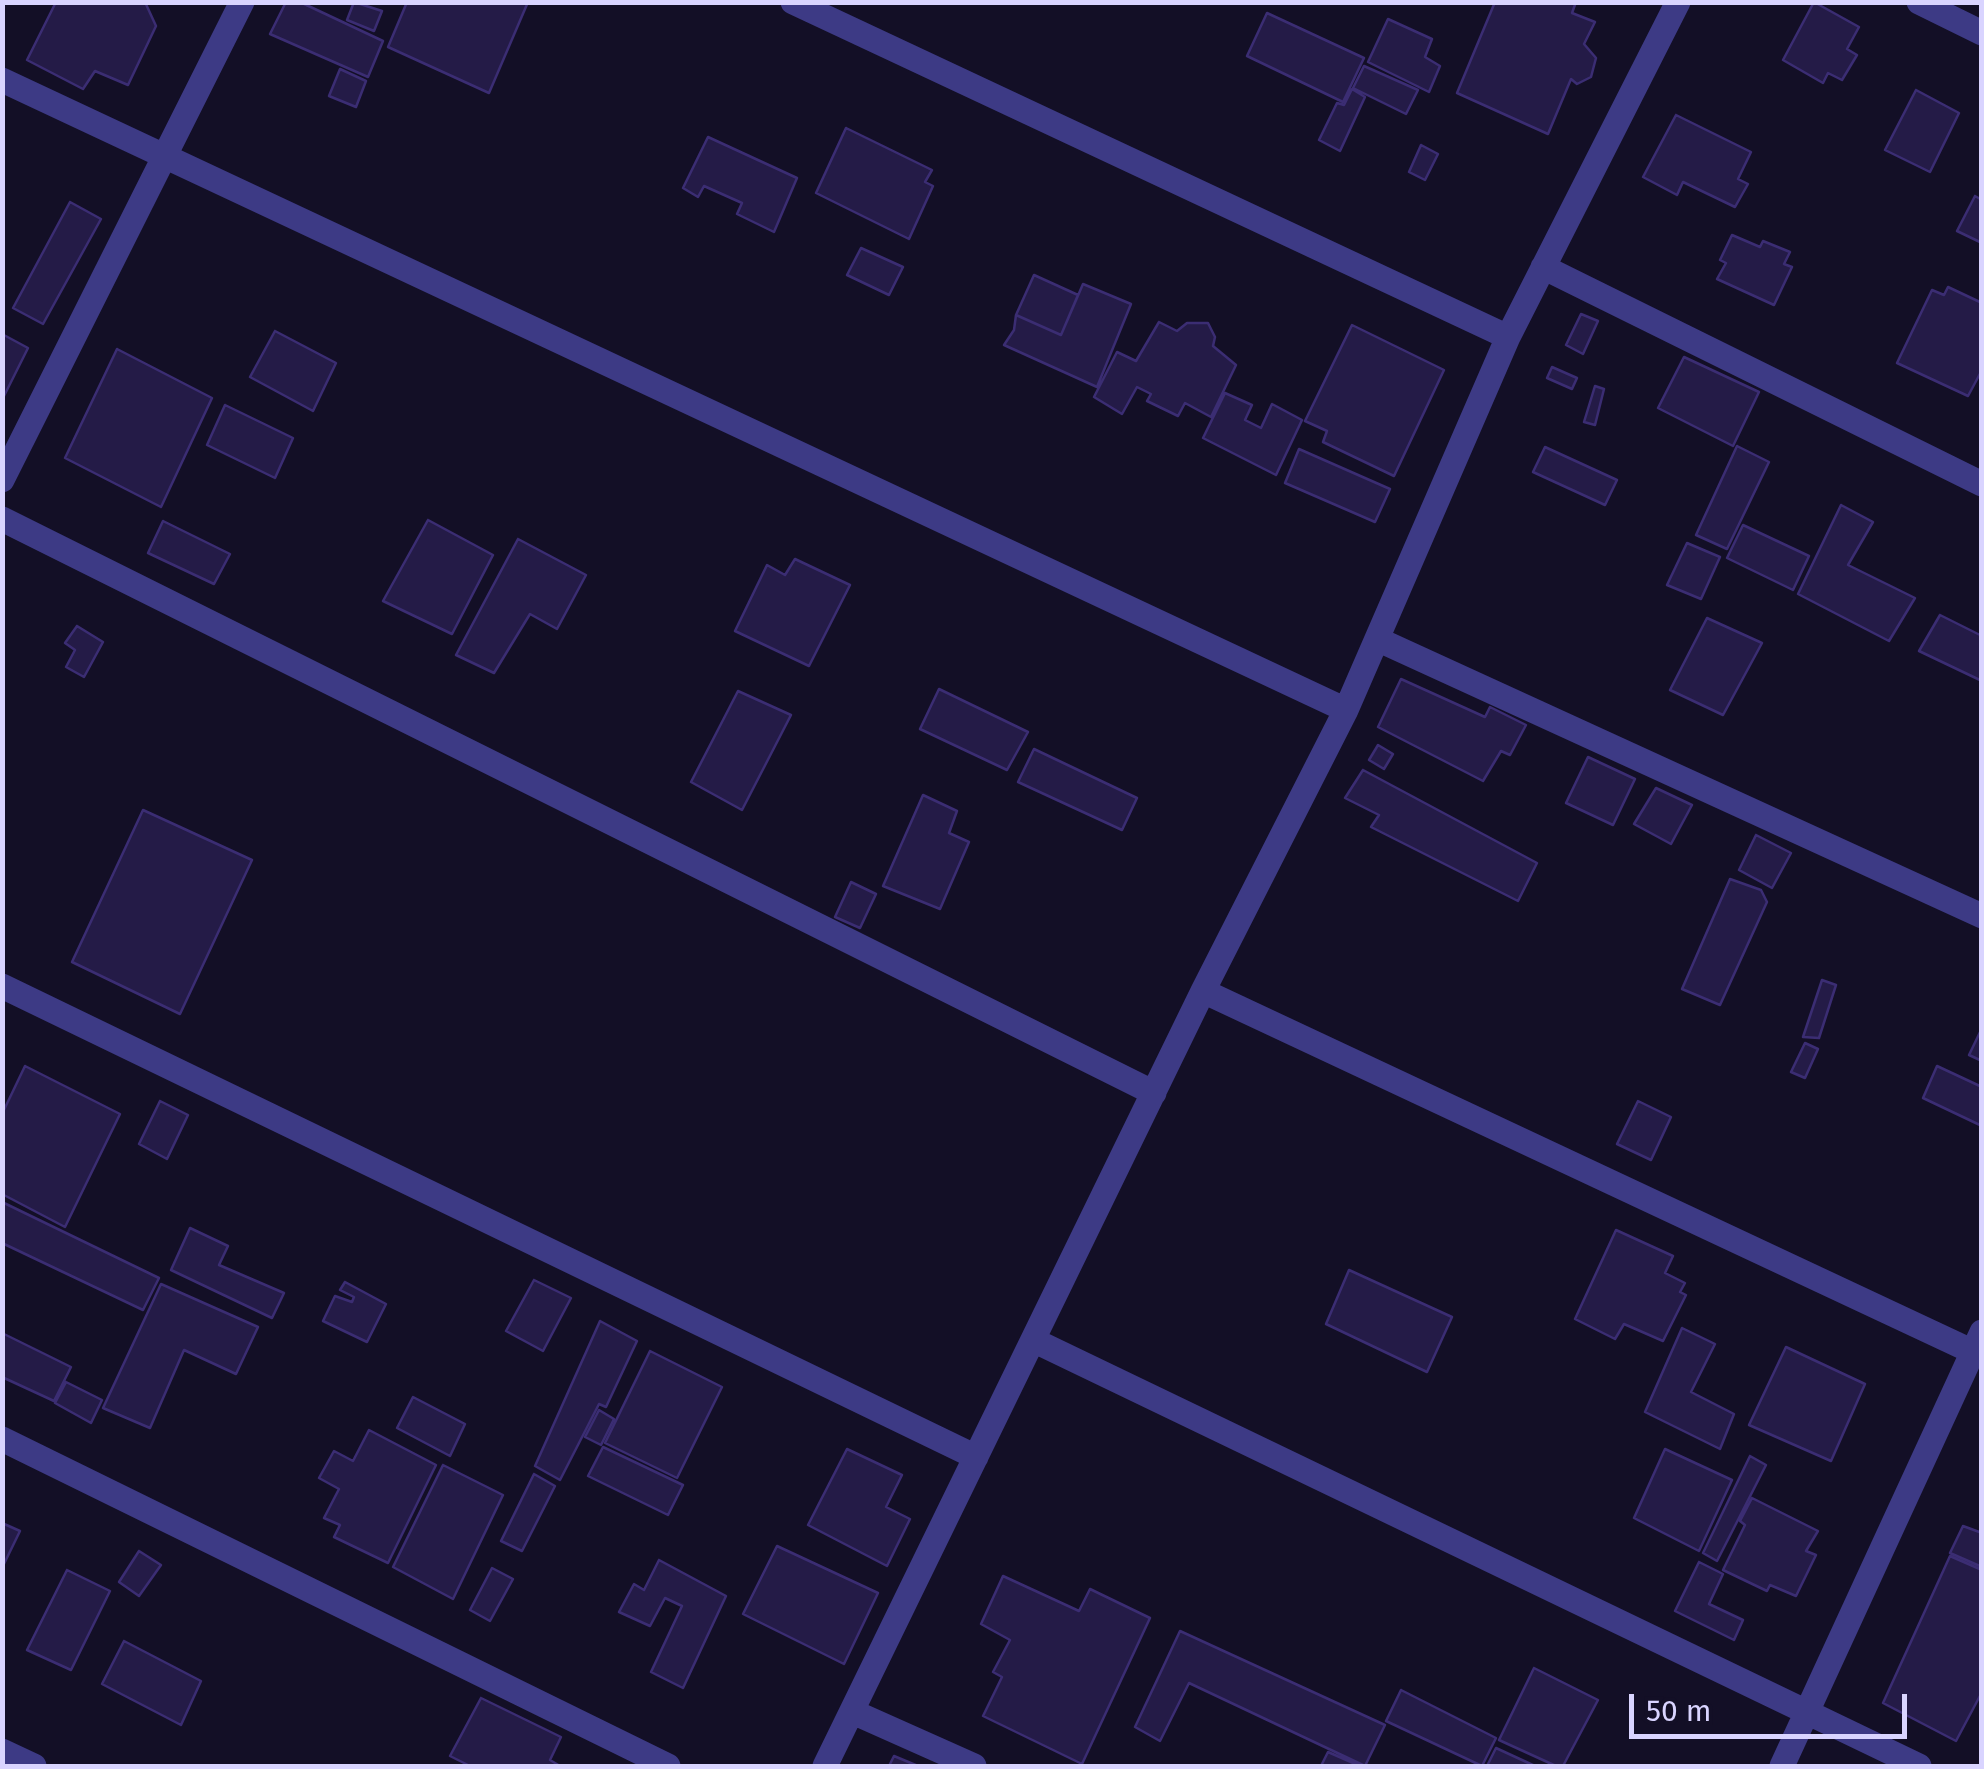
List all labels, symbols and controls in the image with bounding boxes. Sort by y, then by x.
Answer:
scale bar [1634,1674,1912,1736]
text: 50 m [1646,1693,1711,1729]

